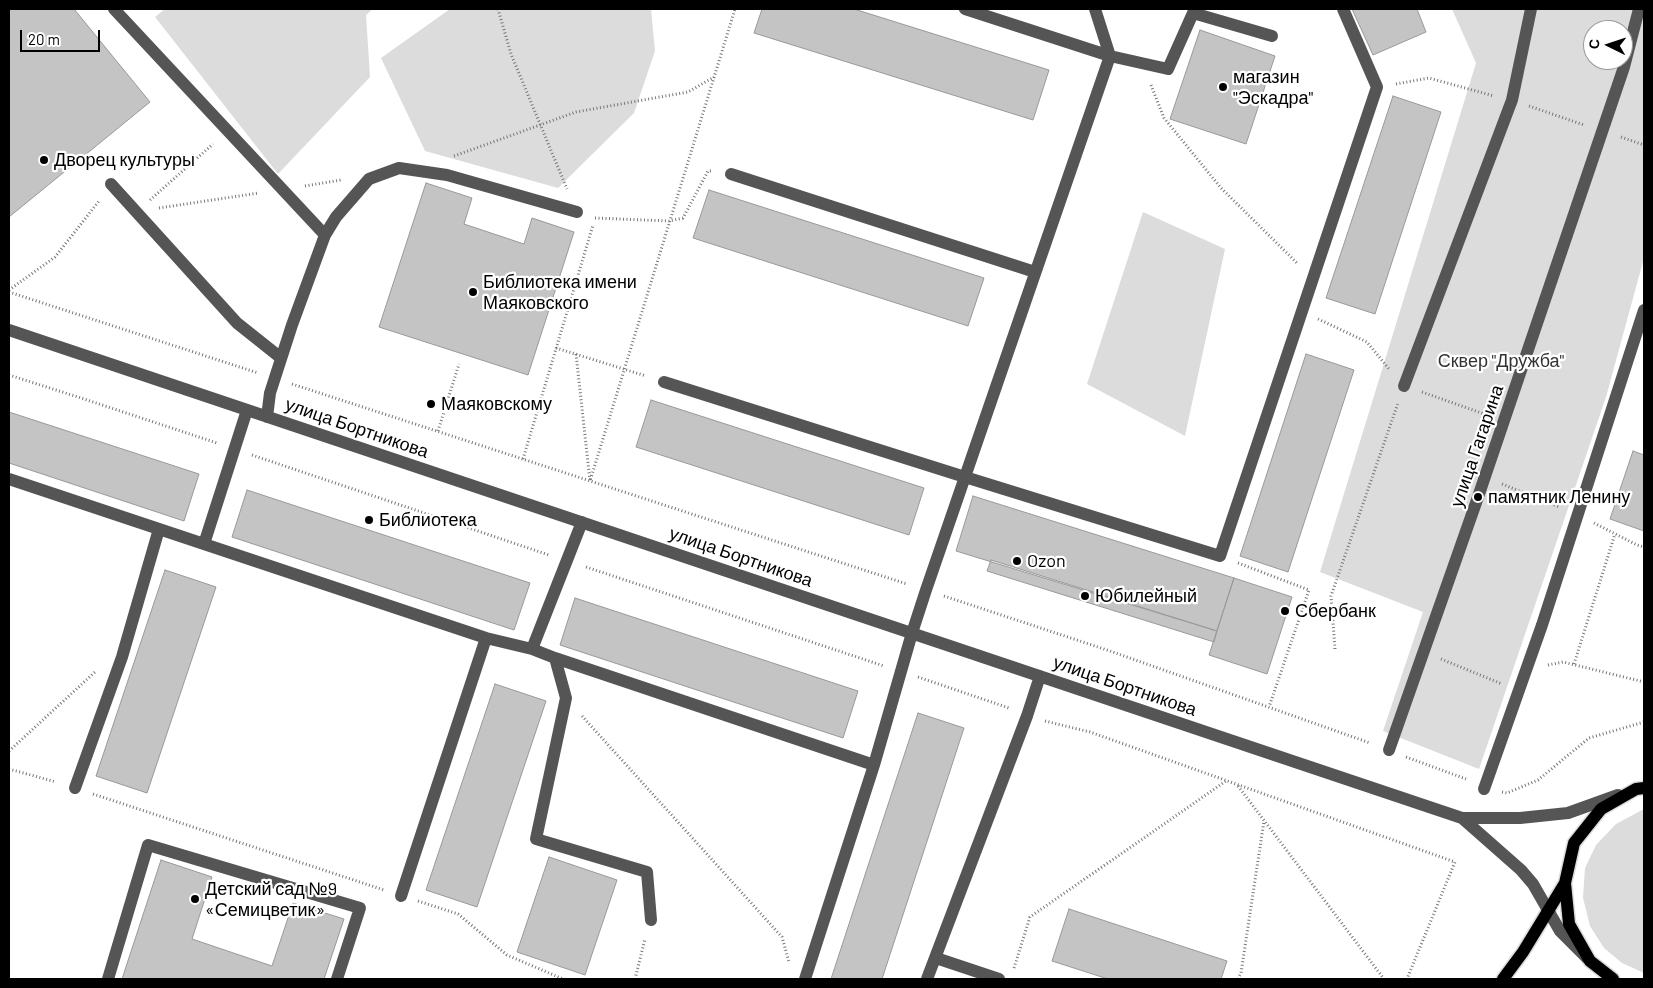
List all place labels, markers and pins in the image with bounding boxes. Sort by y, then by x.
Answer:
place label: магазин "Эскадра" [1233,66,1313,108]
marker: магазин "Эскадра" [1217,81,1229,93]
place label: Дворец культуры [54,149,195,171]
marker: Дворец культуры [38,154,50,166]
place label: Библиотека имени Маяковского [483,271,637,314]
marker: Библиотека имени Маяковского [467,286,479,298]
place label: Маяковскому [441,393,552,415]
marker: Маяковскому [425,398,437,410]
place label: памятник Ленину [1488,486,1630,508]
marker: памятник Ленину [1472,491,1484,503]
place label: Библиотека [379,509,477,531]
marker: Библиотека [363,514,375,526]
place label: Ozon [1027,550,1066,572]
marker: Ozon [1011,555,1023,567]
place label: Юбилейный [1095,585,1197,607]
marker: Юбилейный [1079,590,1091,602]
place label: Сбербанк [1295,600,1376,622]
marker: Сбербанк [1279,605,1291,617]
place label: Детский сад №9 «Семицветик» [205,878,337,921]
marker: Детский сад №9 «Семицветик» [189,893,201,905]

